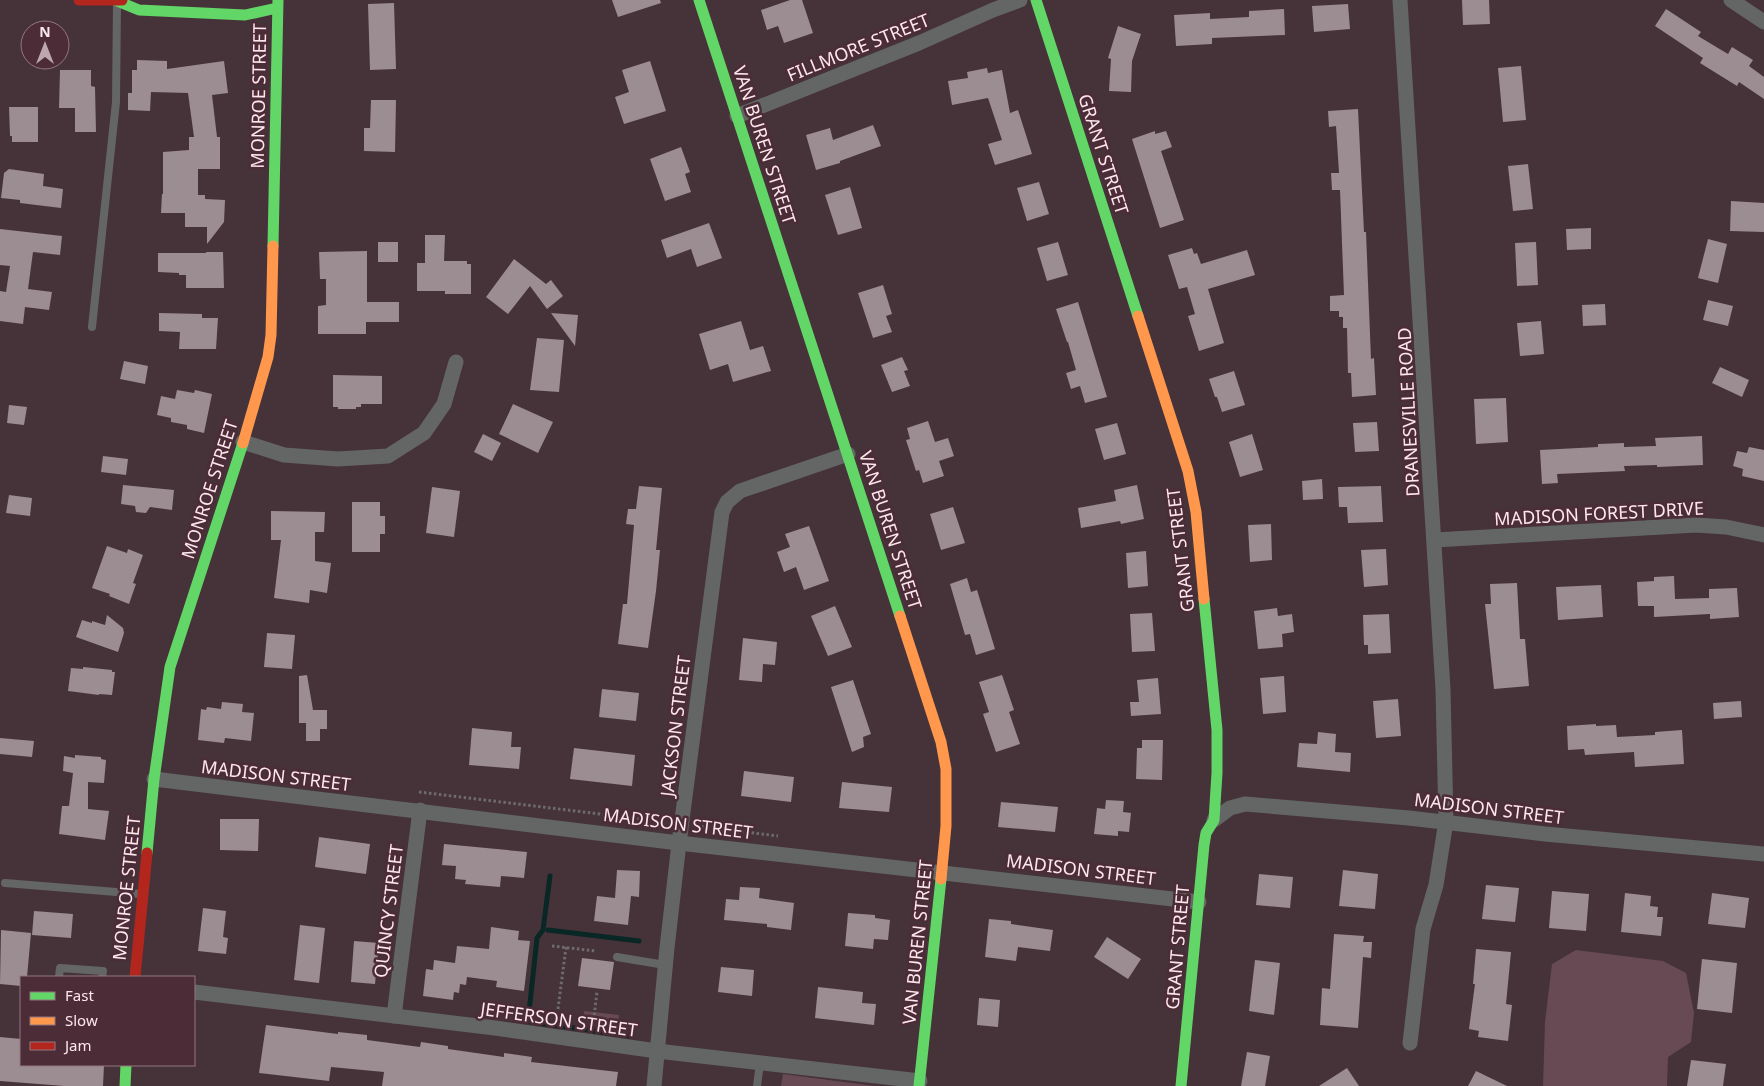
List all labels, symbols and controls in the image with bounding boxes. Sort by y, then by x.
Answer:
street label: FILLMORE STREET [783,7,933,87]
north arrow [20,20,70,70]
text: N [39,22,51,41]
street label: MONROE STREET [245,23,271,169]
street label: VAN BUREN STREET [728,63,802,227]
street label: GRANT STREET [1073,91,1135,217]
street label: DRANESVILLE ROAD [1392,327,1424,497]
street label: MONROE STREET [175,416,243,562]
street label: VAN BUREN STREET [854,448,928,612]
street label: GRANT STREET [1160,486,1200,614]
street label: MADISON FOREST DRIVE [1494,496,1704,530]
street label: JACKSON STREET [654,654,696,800]
street label: MADISON STREET [200,754,352,796]
street label: MADISON STREET [1413,787,1565,829]
street label: MADISON STREET [602,802,754,844]
street label: MONROE STREET [106,815,146,961]
street label: QUINCY STREET [368,843,408,979]
street label: MADISON STREET [1005,848,1157,890]
street label: VAN BUREN STREET [896,858,938,1026]
street label: GRANT STREET [1160,884,1194,1010]
legend [20,976,195,1066]
text: Fast [65,985,94,1005]
street label: JEFFERSON STREET [477,996,639,1042]
text: Slow [65,1010,98,1030]
text: Jam [63,1035,92,1055]

